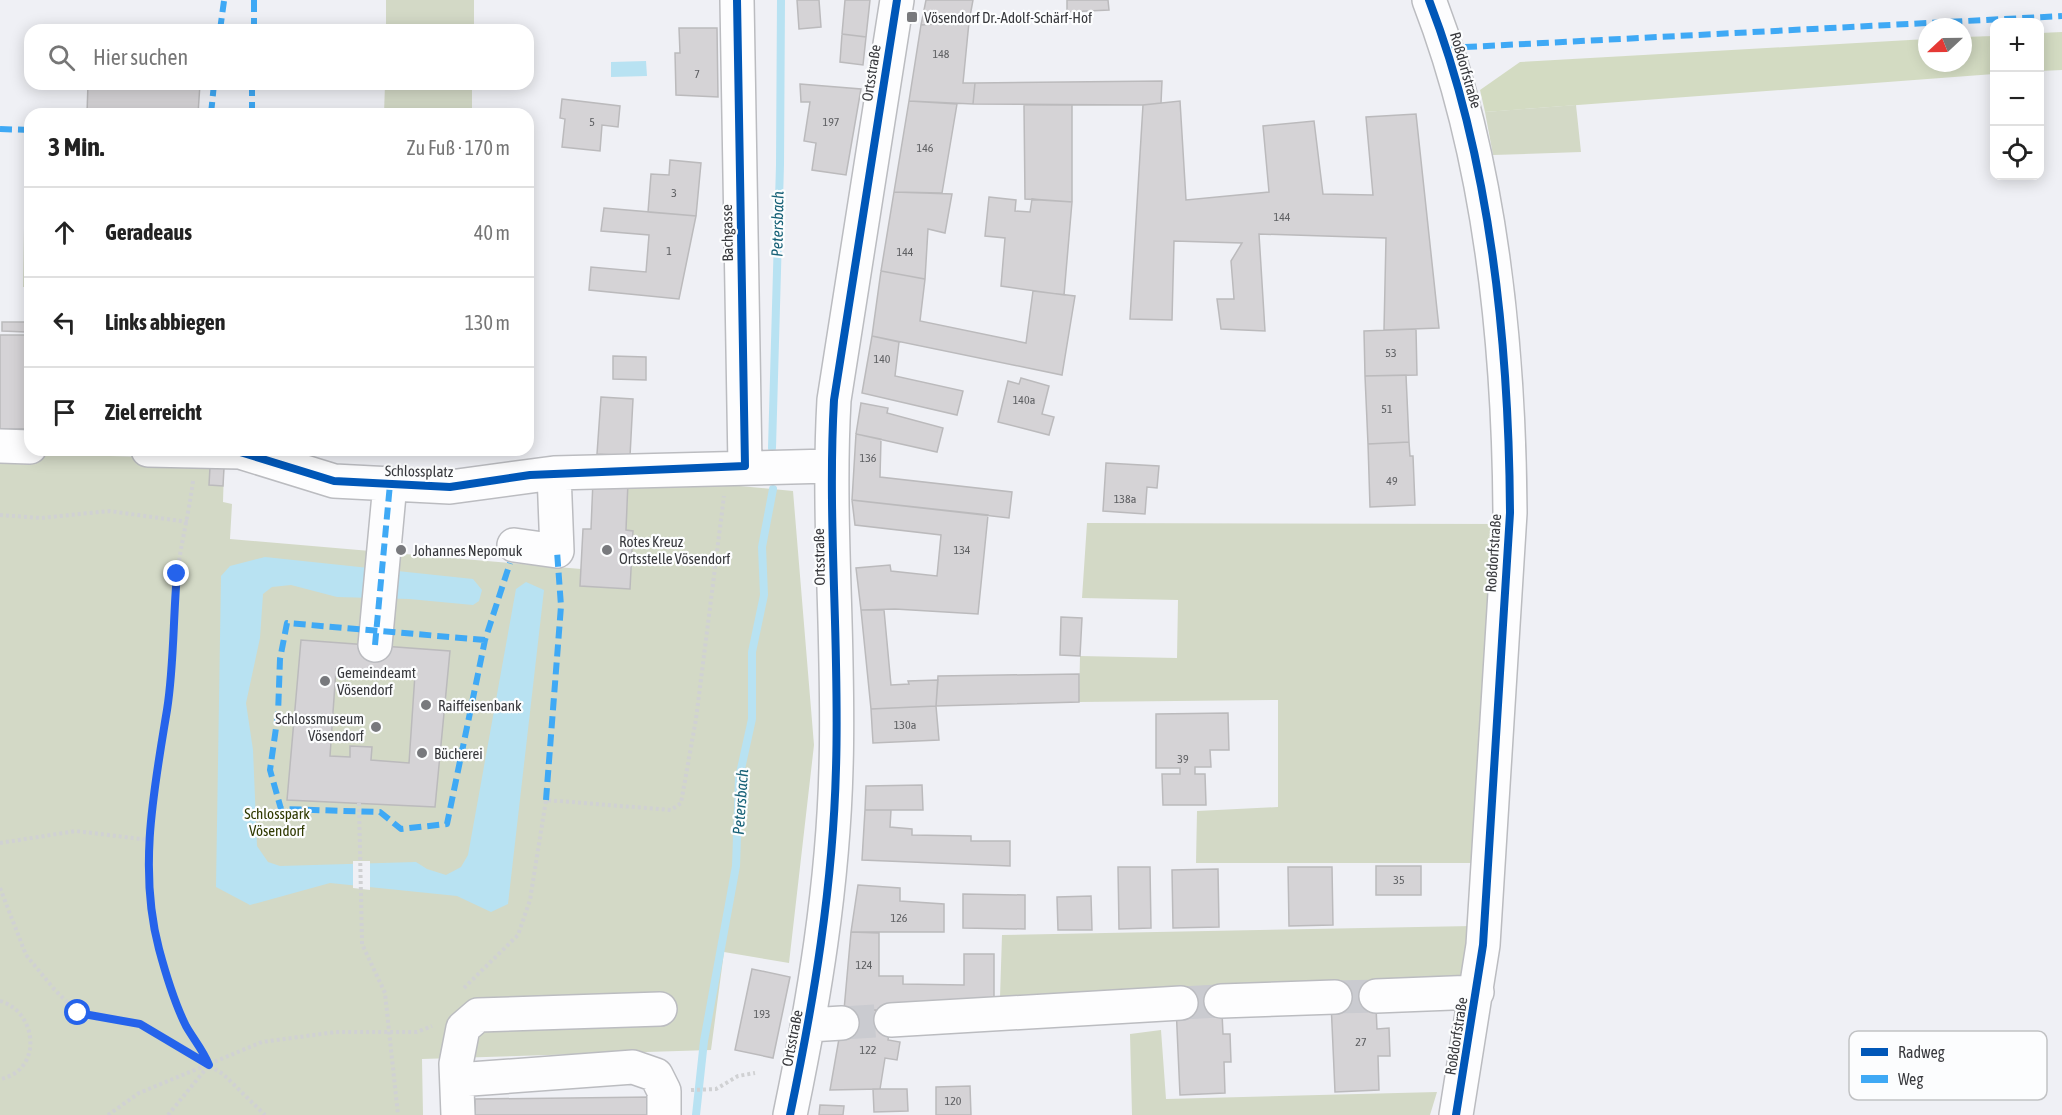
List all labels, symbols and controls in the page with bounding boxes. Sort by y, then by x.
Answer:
place label: Vösendorf Dr.-Adolf-Schärf-Hof [924,9,1092,26]
marker: Vösendorf Dr.-Adolf-Schärf-Hof [905,10,919,24]
north arrow [1918,18,1972,72]
map controls [1990,18,2044,180]
button: + [1990,18,2044,72]
search box [24,24,534,90]
street label: Roßdorfstraße [1447,30,1485,110]
icon: search [45,41,78,74]
street label: Ortsstraße [858,43,884,103]
text: Hier suchen [93,44,188,70]
house number: 148 [933,47,950,61]
house number: 7 [694,67,700,81]
button: − [1990,72,2044,126]
house number: 5 [589,115,595,129]
house number: 197 [823,115,840,129]
button: locate [1990,126,2044,180]
text: 3 Min. [48,132,104,162]
text: Zu Fuß · 170 m [407,136,510,159]
house number: 146 [917,141,934,155]
house number: 3 [671,186,677,200]
water label: Petersbach [767,191,787,257]
street label: Bachgasse [718,204,736,262]
house number: 144 [1274,210,1291,224]
icon: ahead [48,216,81,249]
text: Geradeaus [105,219,192,245]
text: 40 m [474,221,510,244]
house number: 1 [666,244,672,258]
house number: 144 [897,245,914,259]
icon: left [48,306,81,339]
text: Links abbiegen [105,309,226,335]
text: 130 m [465,311,510,334]
house number: 53 [1385,346,1397,360]
house number: 140 [874,352,891,366]
house number: 140a [1013,393,1035,407]
icon: arrive [48,396,81,429]
text: Ziel erreicht [105,399,202,425]
house number: 51 [1381,402,1393,416]
house number: 136 [860,451,877,465]
street label: Schlossplatz [385,462,454,480]
house number: 49 [1386,474,1398,488]
house number: 138a [1114,492,1136,506]
street label: Roßdorfstraße [1482,513,1504,593]
street label: Ortsstraße [810,528,828,586]
place label: Rotes Kreuz Ortsstelle Vösendorf [619,533,731,567]
place label: Johannes Nepomuk [413,542,523,559]
marker: Johannes Nepomuk [394,543,408,557]
marker: Rotes Kreuz Ortsstelle Vösendorf [600,543,614,557]
house number: 134 [954,543,971,557]
route end [163,560,189,586]
place label: Gemeindeamt Vösendorf [337,664,416,698]
marker: Gemeindeamt Vösendorf [318,674,332,688]
place label: Raiffeisenbank [438,697,522,714]
marker: Raiffeisenbank [419,698,433,712]
place label: Schlossmuseum Vösendorf [275,710,364,744]
house number: 130a [894,718,916,732]
marker: Schlossmuseum Vösendorf [369,720,383,734]
place label: Bücherei [434,745,483,762]
marker: Bücherei [415,746,429,760]
house number: 39 [1177,752,1189,766]
water label: Petersbach [729,768,751,835]
park label: Schlosspark Vösendorf [244,805,310,839]
house number: 35 [1393,873,1405,887]
house number: 126 [891,911,908,925]
house number: 124 [856,958,873,972]
street label: Roßdorfstraße [1441,996,1471,1076]
route start [64,999,90,1025]
house number: 193 [754,1007,770,1021]
street label: Ortsstraße [778,1008,806,1068]
legend [1849,1031,2047,1100]
house number: 27 [1355,1035,1367,1049]
house number: 122 [860,1043,876,1057]
text: Radweg [1898,1043,1945,1062]
text: Weg [1898,1070,1923,1089]
house number: 120 [945,1094,962,1108]

